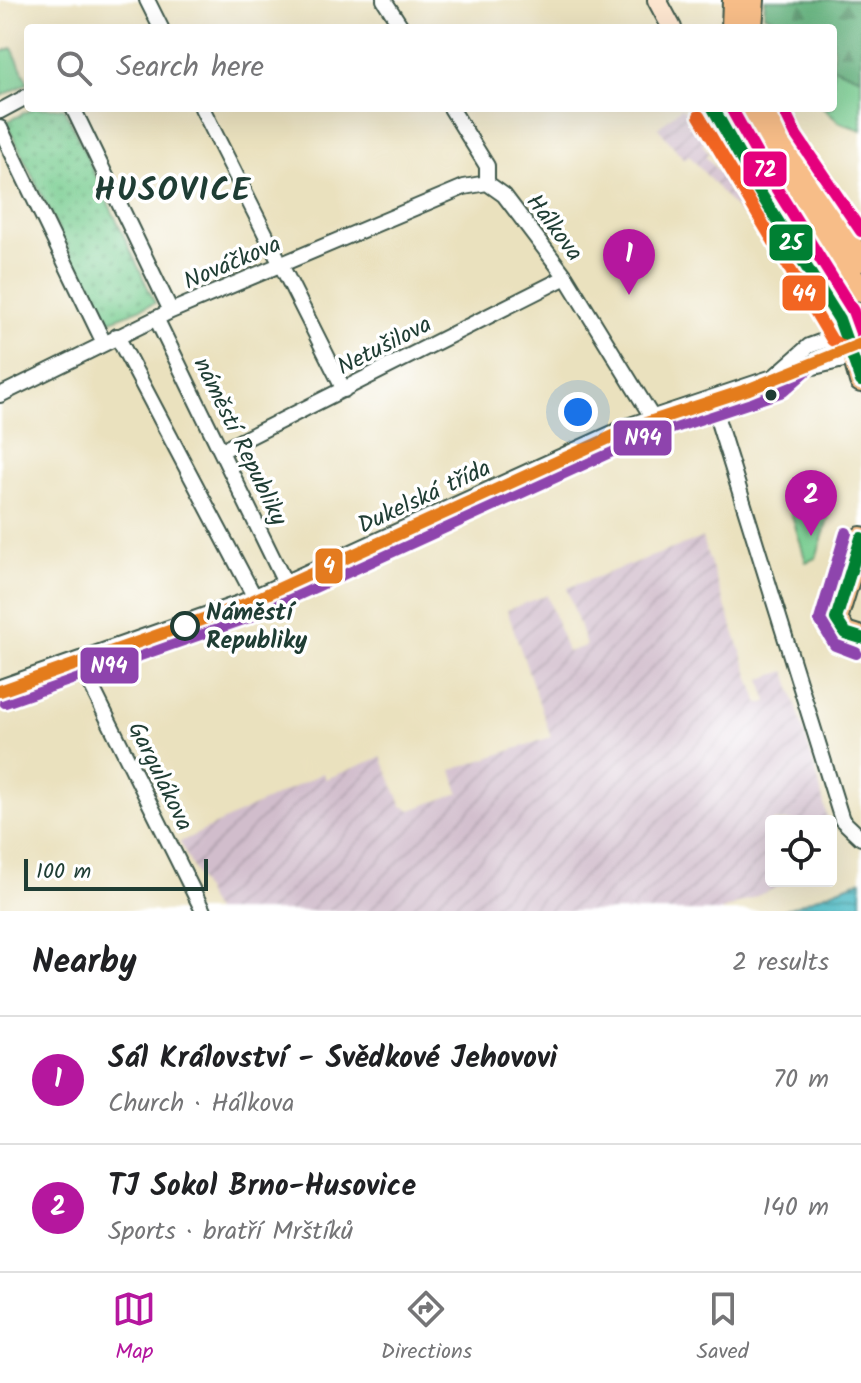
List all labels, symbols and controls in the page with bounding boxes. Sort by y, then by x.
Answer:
search box [24,24,837,112]
text: Search here [116,44,264,92]
icon: search [52,46,96,90]
line badge: 72 [742,150,788,188]
text: 72 [753,154,777,189]
district label: HUSOVICE [94,166,252,217]
street label: Hálkova [515,185,592,270]
line badge: 25 [768,223,814,262]
street label: Nováčkova [178,225,288,301]
text: 25 [779,227,805,262]
pin: 1 [603,229,655,295]
line badge: 44 [781,274,827,312]
text: 44 [792,278,816,313]
street label: Netušilova [330,306,439,387]
street label: náměstí Republiky [182,351,298,533]
unlabelled marker [763,387,779,403]
your location [558,392,598,432]
line badge: N94 [612,419,673,457]
text: N94 [624,422,662,457]
street label: Dukelská třída [351,449,498,545]
pin: 2 [785,470,837,536]
line badge: 4 [314,547,344,585]
text: 4 [323,550,335,585]
place label: Náměstí Republiky [206,594,308,661]
marker: Náměstí Republiky [171,612,199,640]
line badge: N94 [79,646,140,685]
text: N94 [90,650,128,685]
street label: Gargulákova [116,715,203,838]
map controls [765,815,837,887]
button: locate [765,815,837,887]
scale bar [24,855,208,891]
text: 100 m [36,855,91,890]
text: Nearby [32,936,137,990]
text: 2 results [732,942,829,984]
text: Sál Království - Svědkové Jehovovi [108,1035,557,1083]
text: 1 [54,1059,62,1101]
text: 70 m [773,1059,829,1101]
text: Church · Hálkova [108,1083,294,1125]
text: TJ Sokol Brno-Husovice [108,1163,416,1211]
text: 2 [50,1187,66,1229]
text: 140 m [762,1187,829,1229]
text: Sports · bratří Mrštíků [108,1211,353,1253]
tab: Map [112,1287,156,1370]
tab: Directions [381,1287,472,1370]
tab: Saved [697,1287,749,1370]

